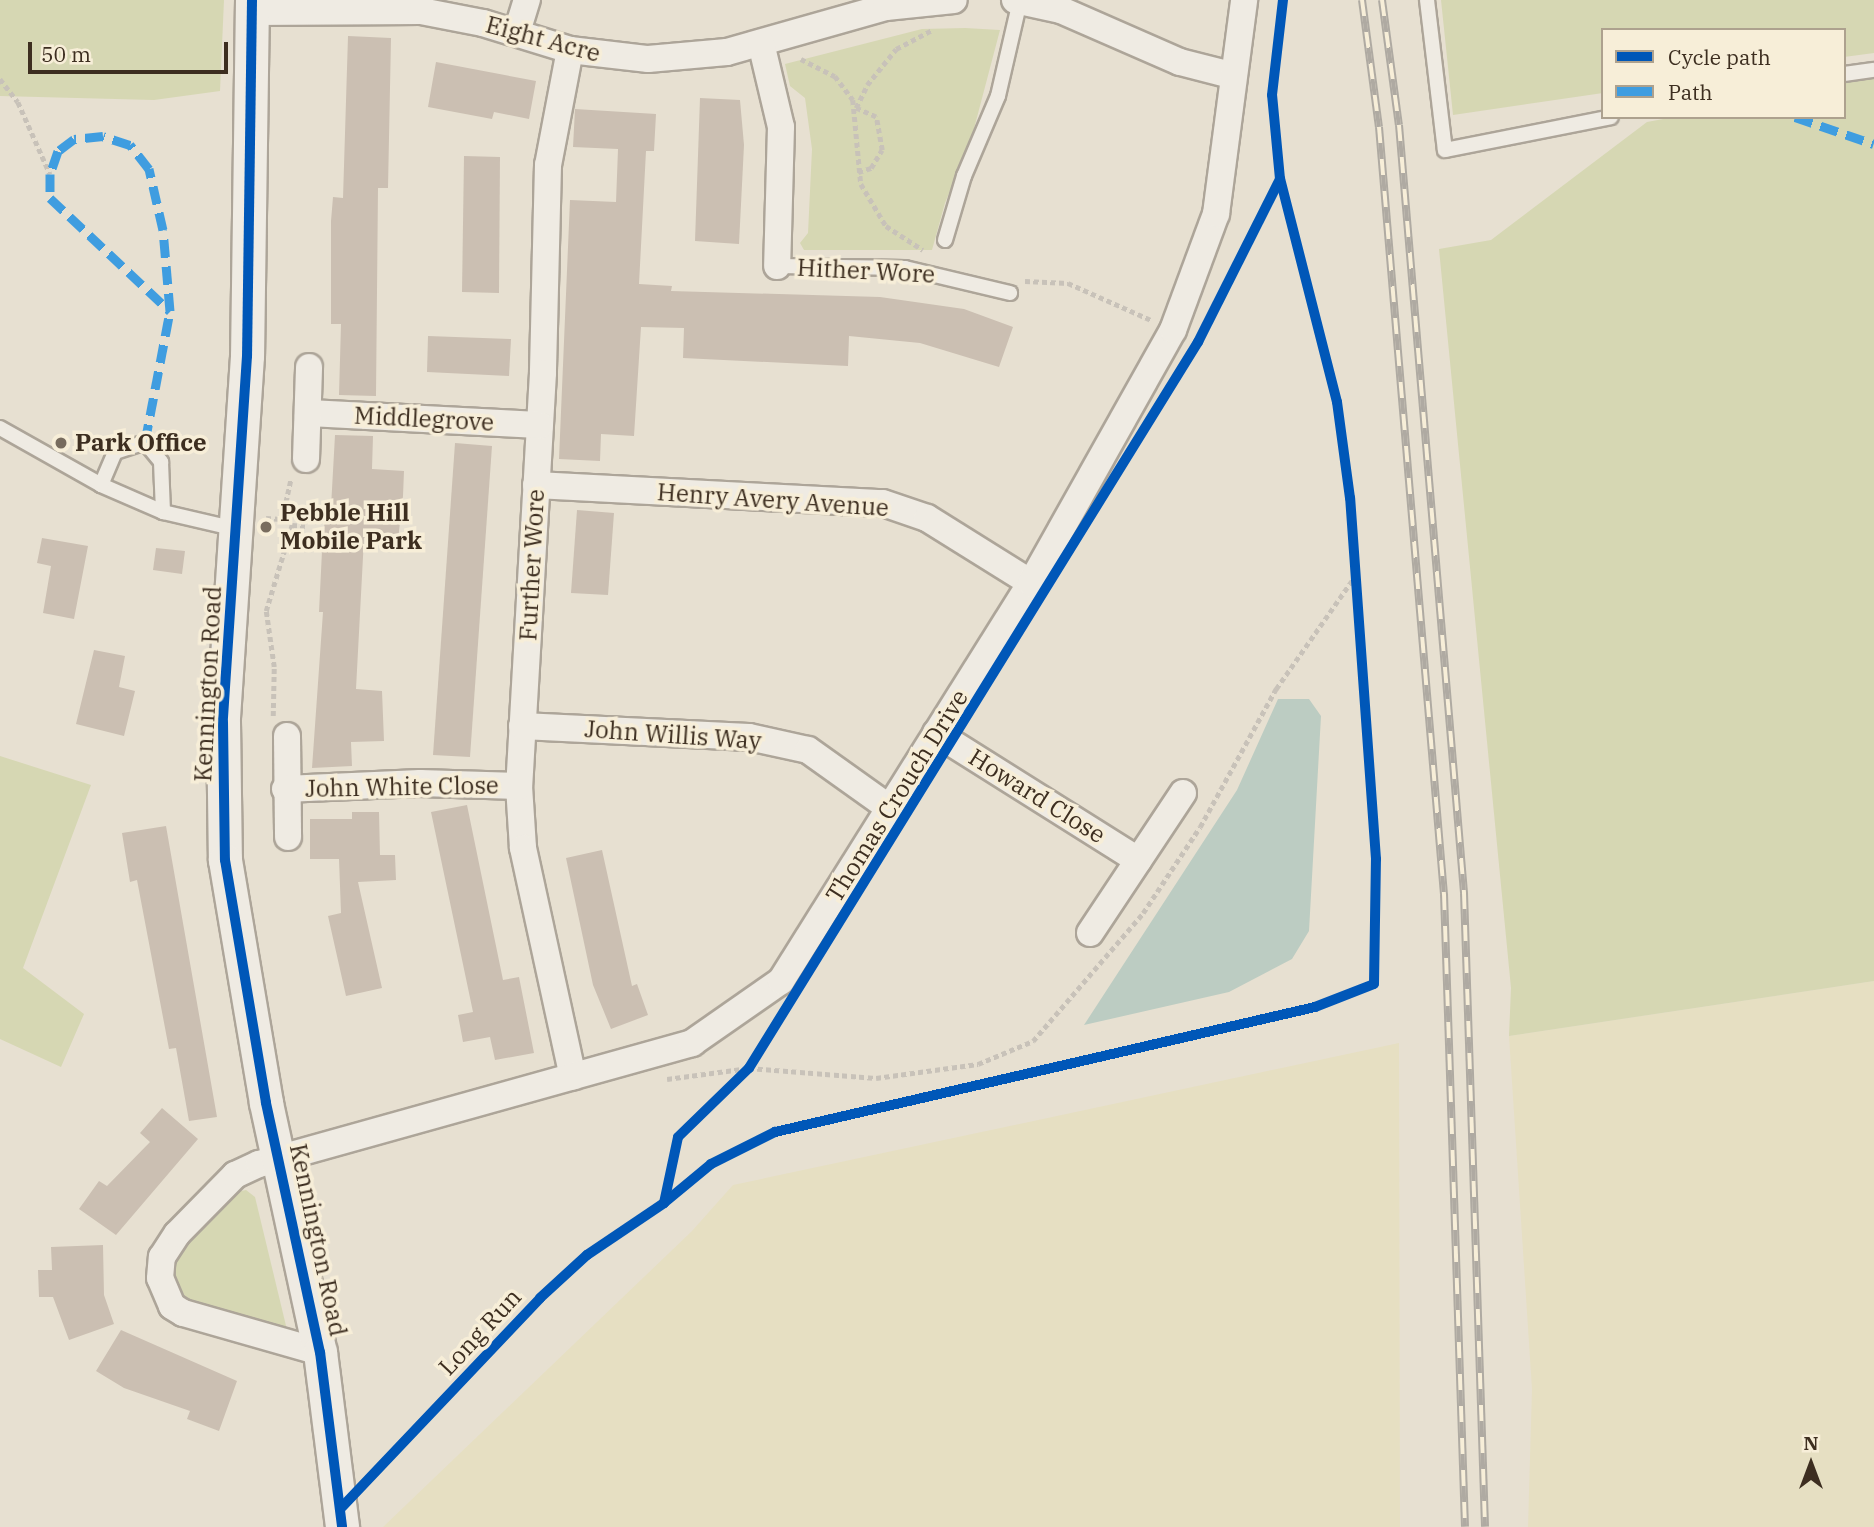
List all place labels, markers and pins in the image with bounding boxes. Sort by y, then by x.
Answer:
place label: Park Office [75,429,207,457]
marker: Park Office [53,435,69,451]
place label: Pebble Hill Mobile Park [280,499,422,555]
marker: Pebble Hill Mobile Park [258,519,274,535]

